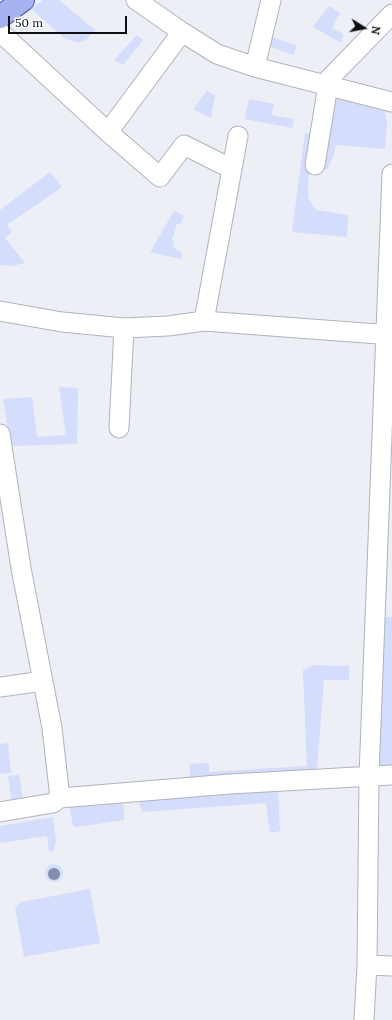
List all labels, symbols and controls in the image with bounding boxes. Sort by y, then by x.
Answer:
scale bar [10,8,129,34]
north arrow [344,8,384,48]
text: 50 m [15,15,43,30]
text: N [368,25,383,36]

